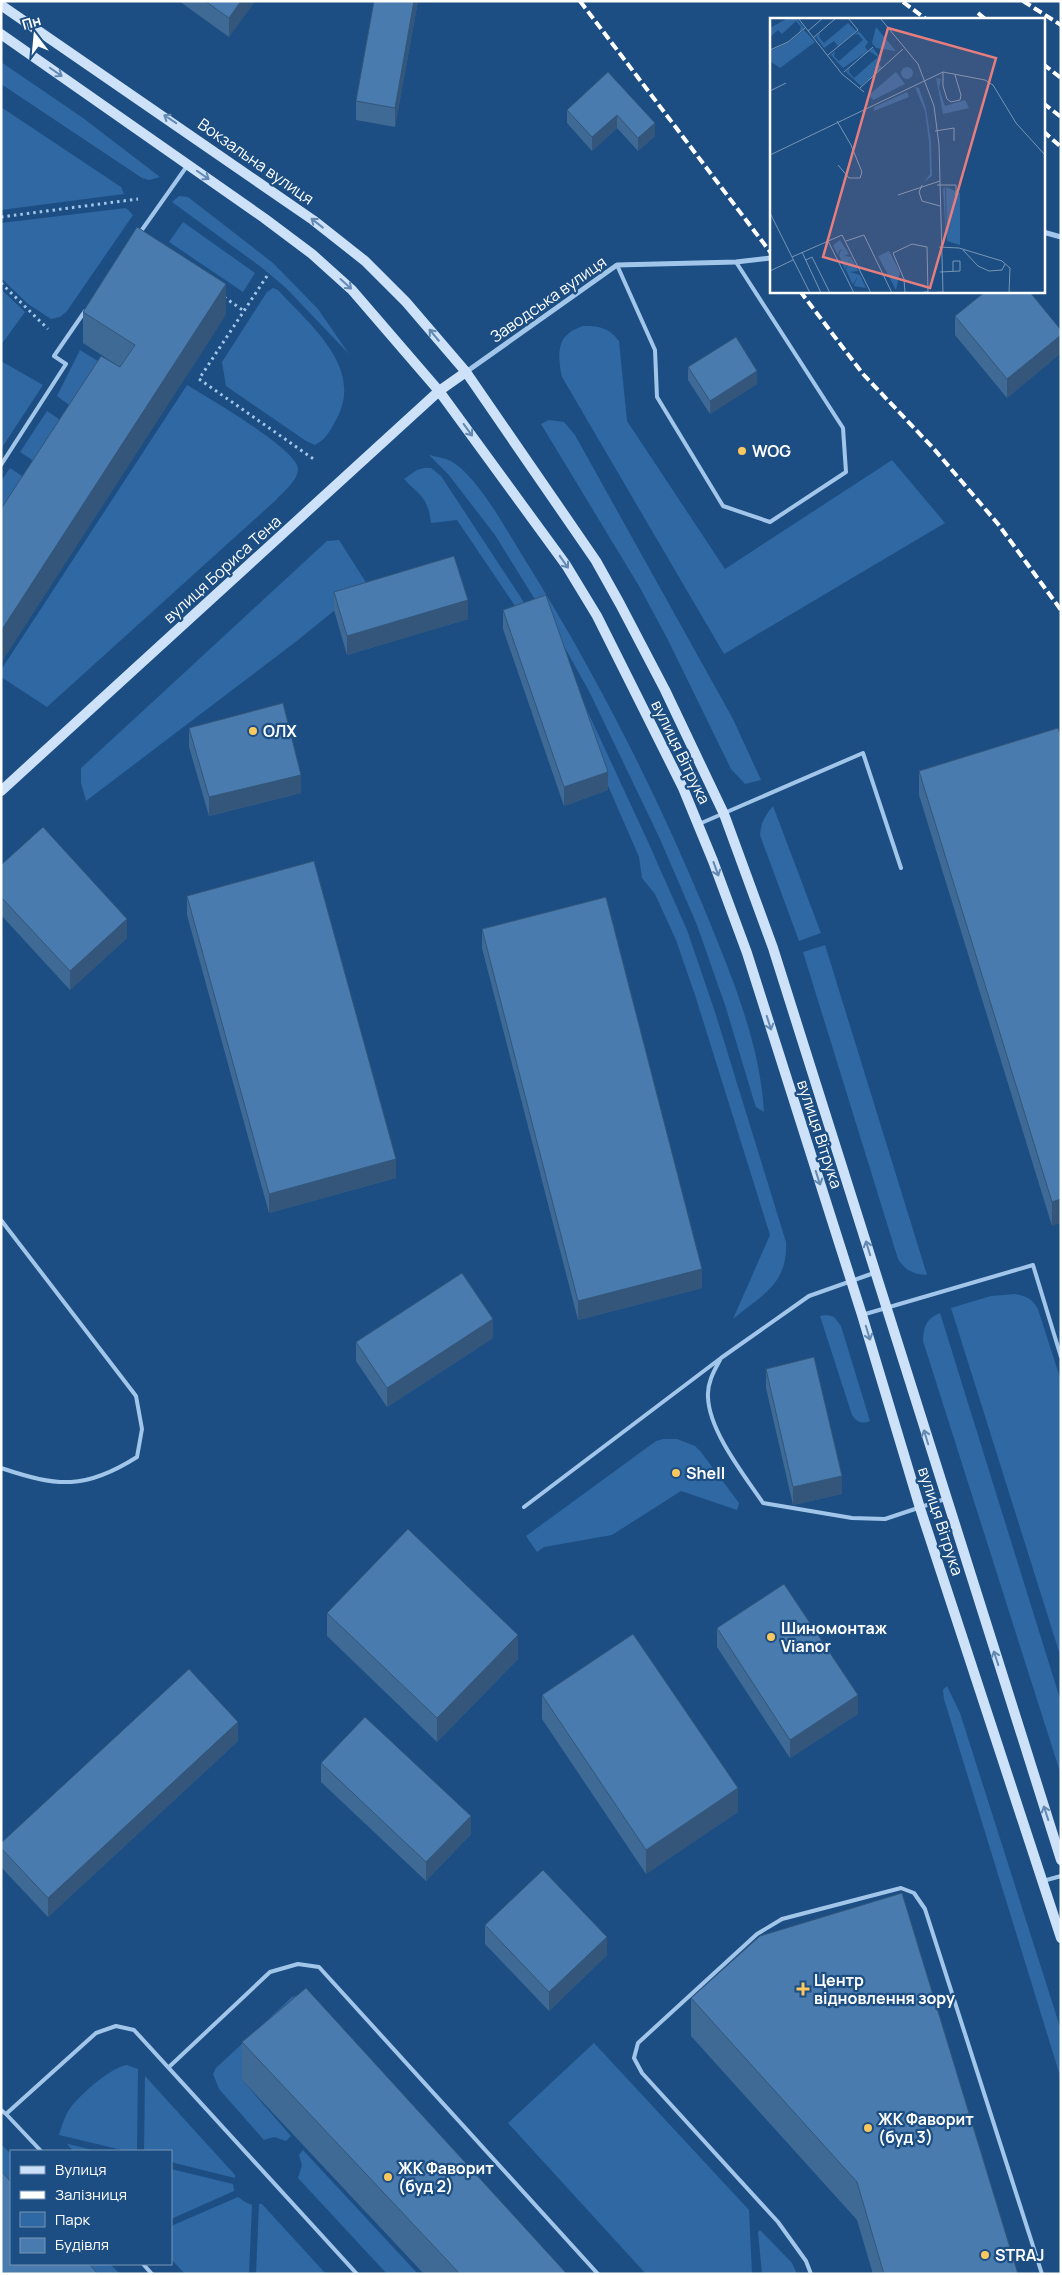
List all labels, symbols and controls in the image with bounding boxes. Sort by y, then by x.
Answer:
north arrow [10,10,60,60]
text: Пн [20,10,43,34]
inset map [770,18,1044,292]
one-way arrow [49,67,63,77]
street label: Вокзальна вулиця [194,113,318,209]
one-way arrow [163,114,177,125]
one-way arrow [196,170,210,180]
one-way arrow [310,218,324,228]
street label: Заводська вулиця [485,251,611,347]
one-way arrow [339,279,352,290]
one-way arrow [429,329,440,342]
one-way arrow [463,423,473,437]
place label: WOG [752,440,791,462]
marker: WOG [736,445,748,457]
street label: вулиця Бориса Тена [158,510,286,628]
one-way arrow [559,555,569,569]
street label: вулиця Вітрука [646,696,716,808]
place label: ОЛХ [263,720,297,742]
marker: ОЛХ [247,725,259,737]
one-way arrow [712,861,722,876]
one-way arrow [765,1014,775,1030]
street label: вулиця Вітрука [792,1077,848,1191]
one-way arrow [814,1169,824,1185]
one-way arrow [863,1240,873,1256]
one-way arrow [863,1324,873,1340]
one-way arrow [921,1429,931,1445]
place label: Shell [686,1462,725,1484]
street label: вулиця Вітрука [913,1464,969,1578]
marker: Shell [670,1467,682,1479]
place label: Шиномонтаж Vianor [781,1617,888,1657]
marker: Шиномонтаж Vianor [765,1631,777,1643]
one-way arrow [991,1651,1001,1667]
one-way arrow [1041,1806,1050,1821]
place label: Центр відновлення зору [814,1969,955,2009]
marker: Центр відновлення зору [796,1982,810,1996]
place label: ЖК Фаворит (буд 3) [878,2108,974,2148]
marker: ЖК Фаворит (буд 3) [862,2122,874,2134]
legend [10,2150,172,2265]
place label: ЖК Фаворит (буд 2) [398,2157,494,2197]
text: Вулиця [55,2159,107,2180]
marker: ЖК Фаворит (буд 2) [382,2171,394,2183]
text: Залізниця [55,2184,127,2205]
text: Парк [55,2209,91,2230]
text: Будівля [55,2234,109,2255]
place label: STRAJ [995,2244,1045,2266]
marker: STRAJ [979,2249,991,2261]

